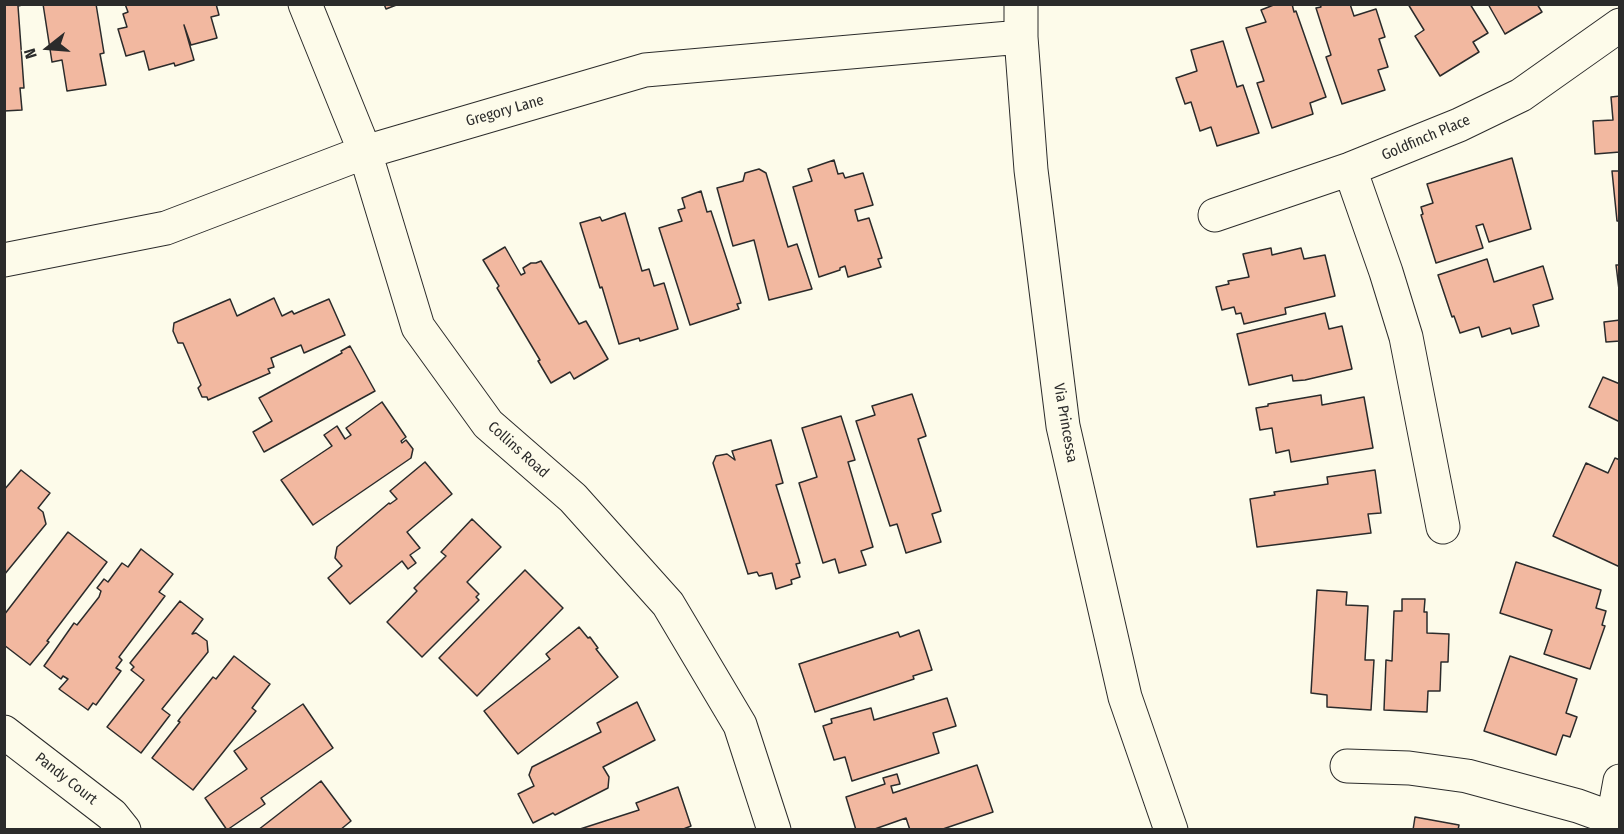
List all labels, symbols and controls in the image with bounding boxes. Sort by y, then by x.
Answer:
north arrow [18,18,78,78]
text: N [20,46,41,61]
street label: Gregory Lane [464,91,546,131]
street label: Goldfinch Place [1379,111,1473,165]
street label: Via Princessa [1049,382,1081,464]
street label: Collins Road [484,418,552,482]
street label: Pandy Court [31,749,101,809]

